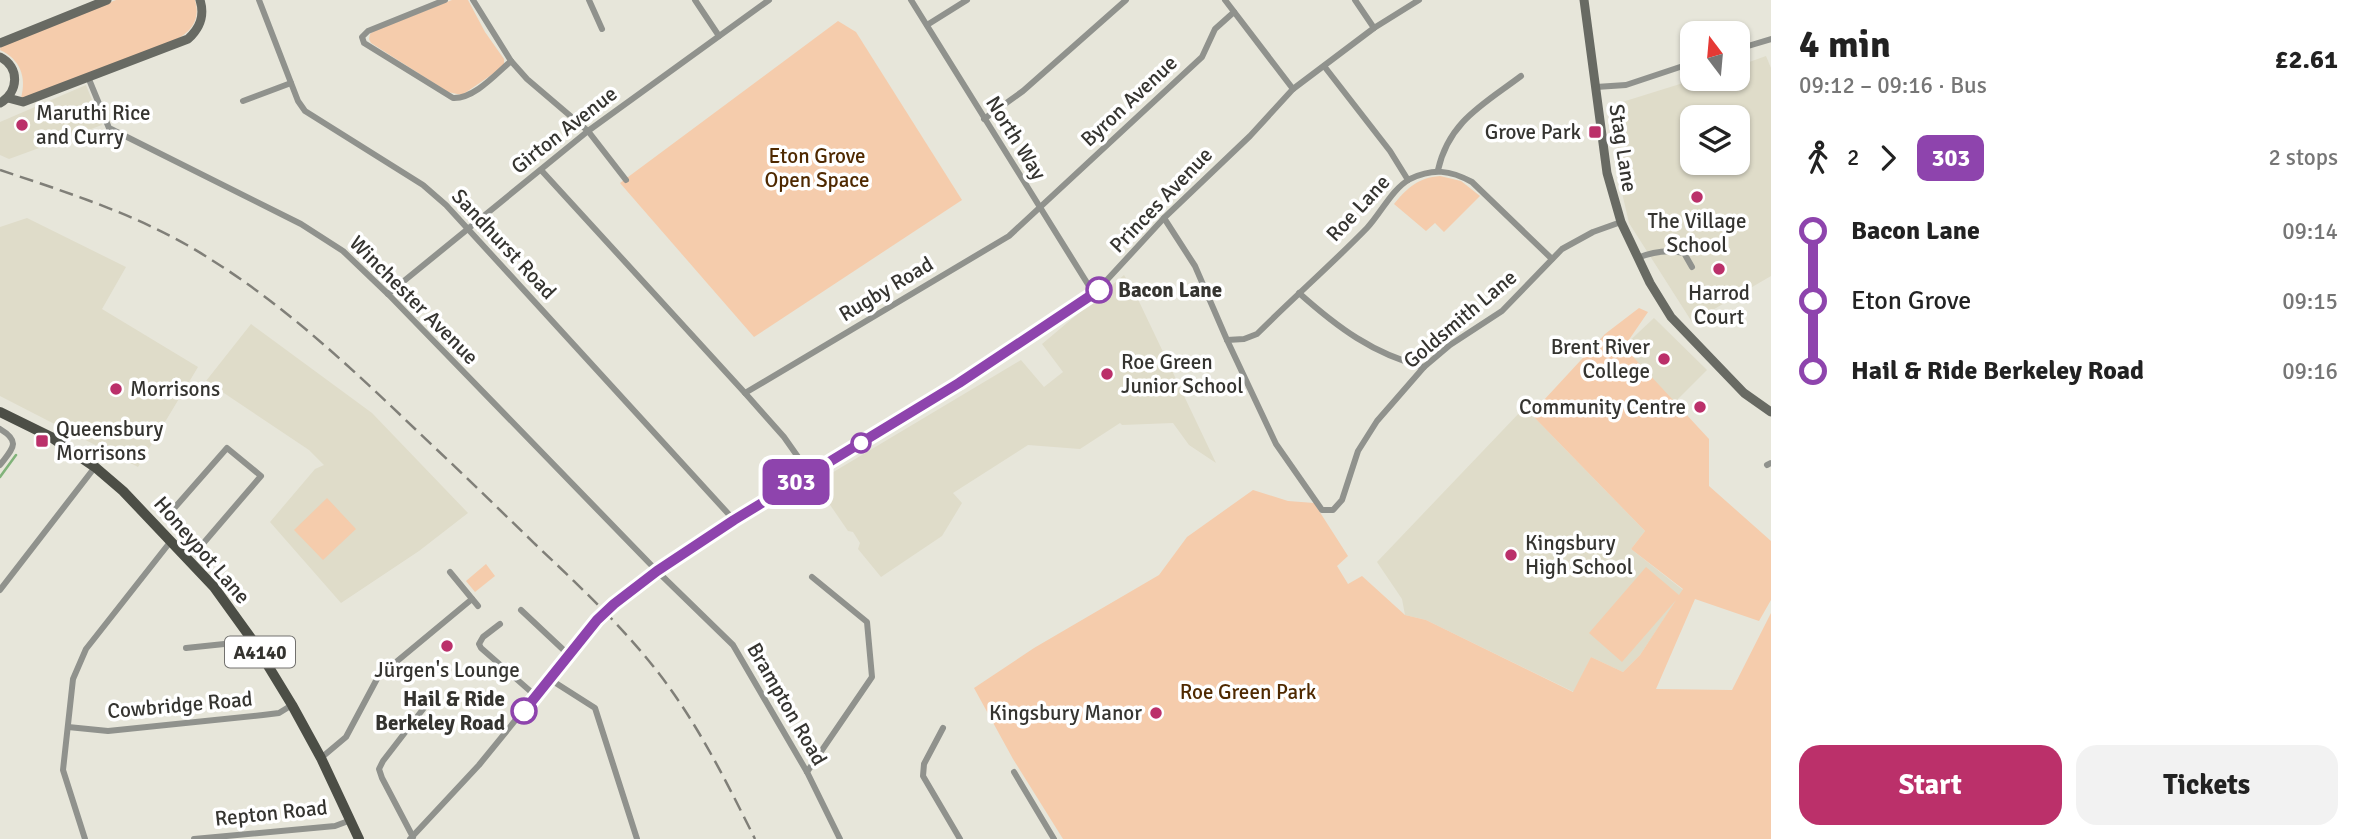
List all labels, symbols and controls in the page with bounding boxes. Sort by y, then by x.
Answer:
north arrow [1680,21,1750,91]
map controls [1680,21,1750,175]
text: 4 min [1799,21,1891,68]
text: £2.61 [2274,44,2338,76]
street label: Byron Avenue [1075,50,1183,152]
text: 09:12 – 09:16 · Bus [1799,71,1987,100]
street label: Girton Avenue [506,81,622,179]
street label: North Way [980,91,1052,185]
place label: Maruthi Rice and Curry [36,100,151,150]
street label: Stag Lane [1603,102,1643,194]
button: layers [1680,105,1750,175]
marker: Maruthi Rice and Curry [14,117,30,133]
place label: Grove Park [1485,119,1581,145]
marker: Grove Park [1587,124,1603,140]
icon: walk [1799,139,1837,177]
icon: forward [1869,139,1907,177]
street label: Princes Avenue [1104,142,1218,258]
park label: Eton Grove Open Space [764,143,870,193]
text: 2 [1847,143,1859,172]
text: 303 [1931,143,1970,173]
text: 2 stops [2268,143,2338,172]
street label: Roe Lane [1321,169,1395,247]
street label: Sandhurst Road [446,183,562,305]
marker: The Village School [1689,189,1705,205]
place label: The Village School [1648,208,1746,258]
text: Bacon Lane [1851,215,1980,247]
text: 09:14 [2282,217,2338,246]
street label: Winchester Avenue [344,230,484,370]
street label: Rugby Road [834,251,938,327]
marker: Harrod Court [1711,261,1727,277]
street label: Goldsmith Lane [1398,264,1522,374]
marker: Bacon Lane [1086,277,1112,303]
place label: Bacon Lane [1118,277,1222,303]
place label: Harrod Court [1688,280,1750,330]
text: Eton Grove [1851,285,1971,317]
text: 09:15 [2282,287,2338,316]
place label: Brent River College [1551,334,1650,384]
place label: Roe Green Junior School [1121,349,1243,399]
marker: Brent River College [1656,351,1672,367]
text: Hail & Ride Berkeley Road [1851,355,2144,387]
text: 09:16 [2282,357,2338,386]
marker: Roe Green Junior School [1099,366,1115,382]
place label: Morrisons [130,376,220,402]
marker: Morrisons [108,381,124,397]
place label: Community Centre [1519,394,1686,420]
marker: Community Centre [1692,399,1708,415]
place label: Queensbury Morrisons [56,416,164,466]
marker: Queensbury Morrisons [34,433,50,449]
unlabelled marker [851,433,871,453]
line badge: 303 [756,459,836,505]
text: 303 [777,467,815,497]
street label: Honeypot Lane [148,491,256,609]
place label: Kingsbury High School [1525,530,1633,580]
marker: Kingsbury High School [1503,547,1519,563]
road number: A4140 [225,636,295,667]
marker: Jürgen's Lounge [439,638,455,654]
street label: Brampton Road [741,638,833,770]
place label: Jürgen's Lounge [374,657,520,683]
park label: Roe Green Park [1180,679,1317,705]
street label: Cowbridge Road [106,686,254,724]
place label: Hail & Ride Berkeley Road [375,686,505,736]
marker: Hail & Ride Berkeley Road [511,698,537,724]
place label: Kingsbury Manor [989,700,1142,726]
marker: Kingsbury Manor [1148,705,1164,721]
button: Start [1799,745,2062,825]
button: Tickets [2076,745,2338,825]
street label: Repton Road [213,794,329,832]

